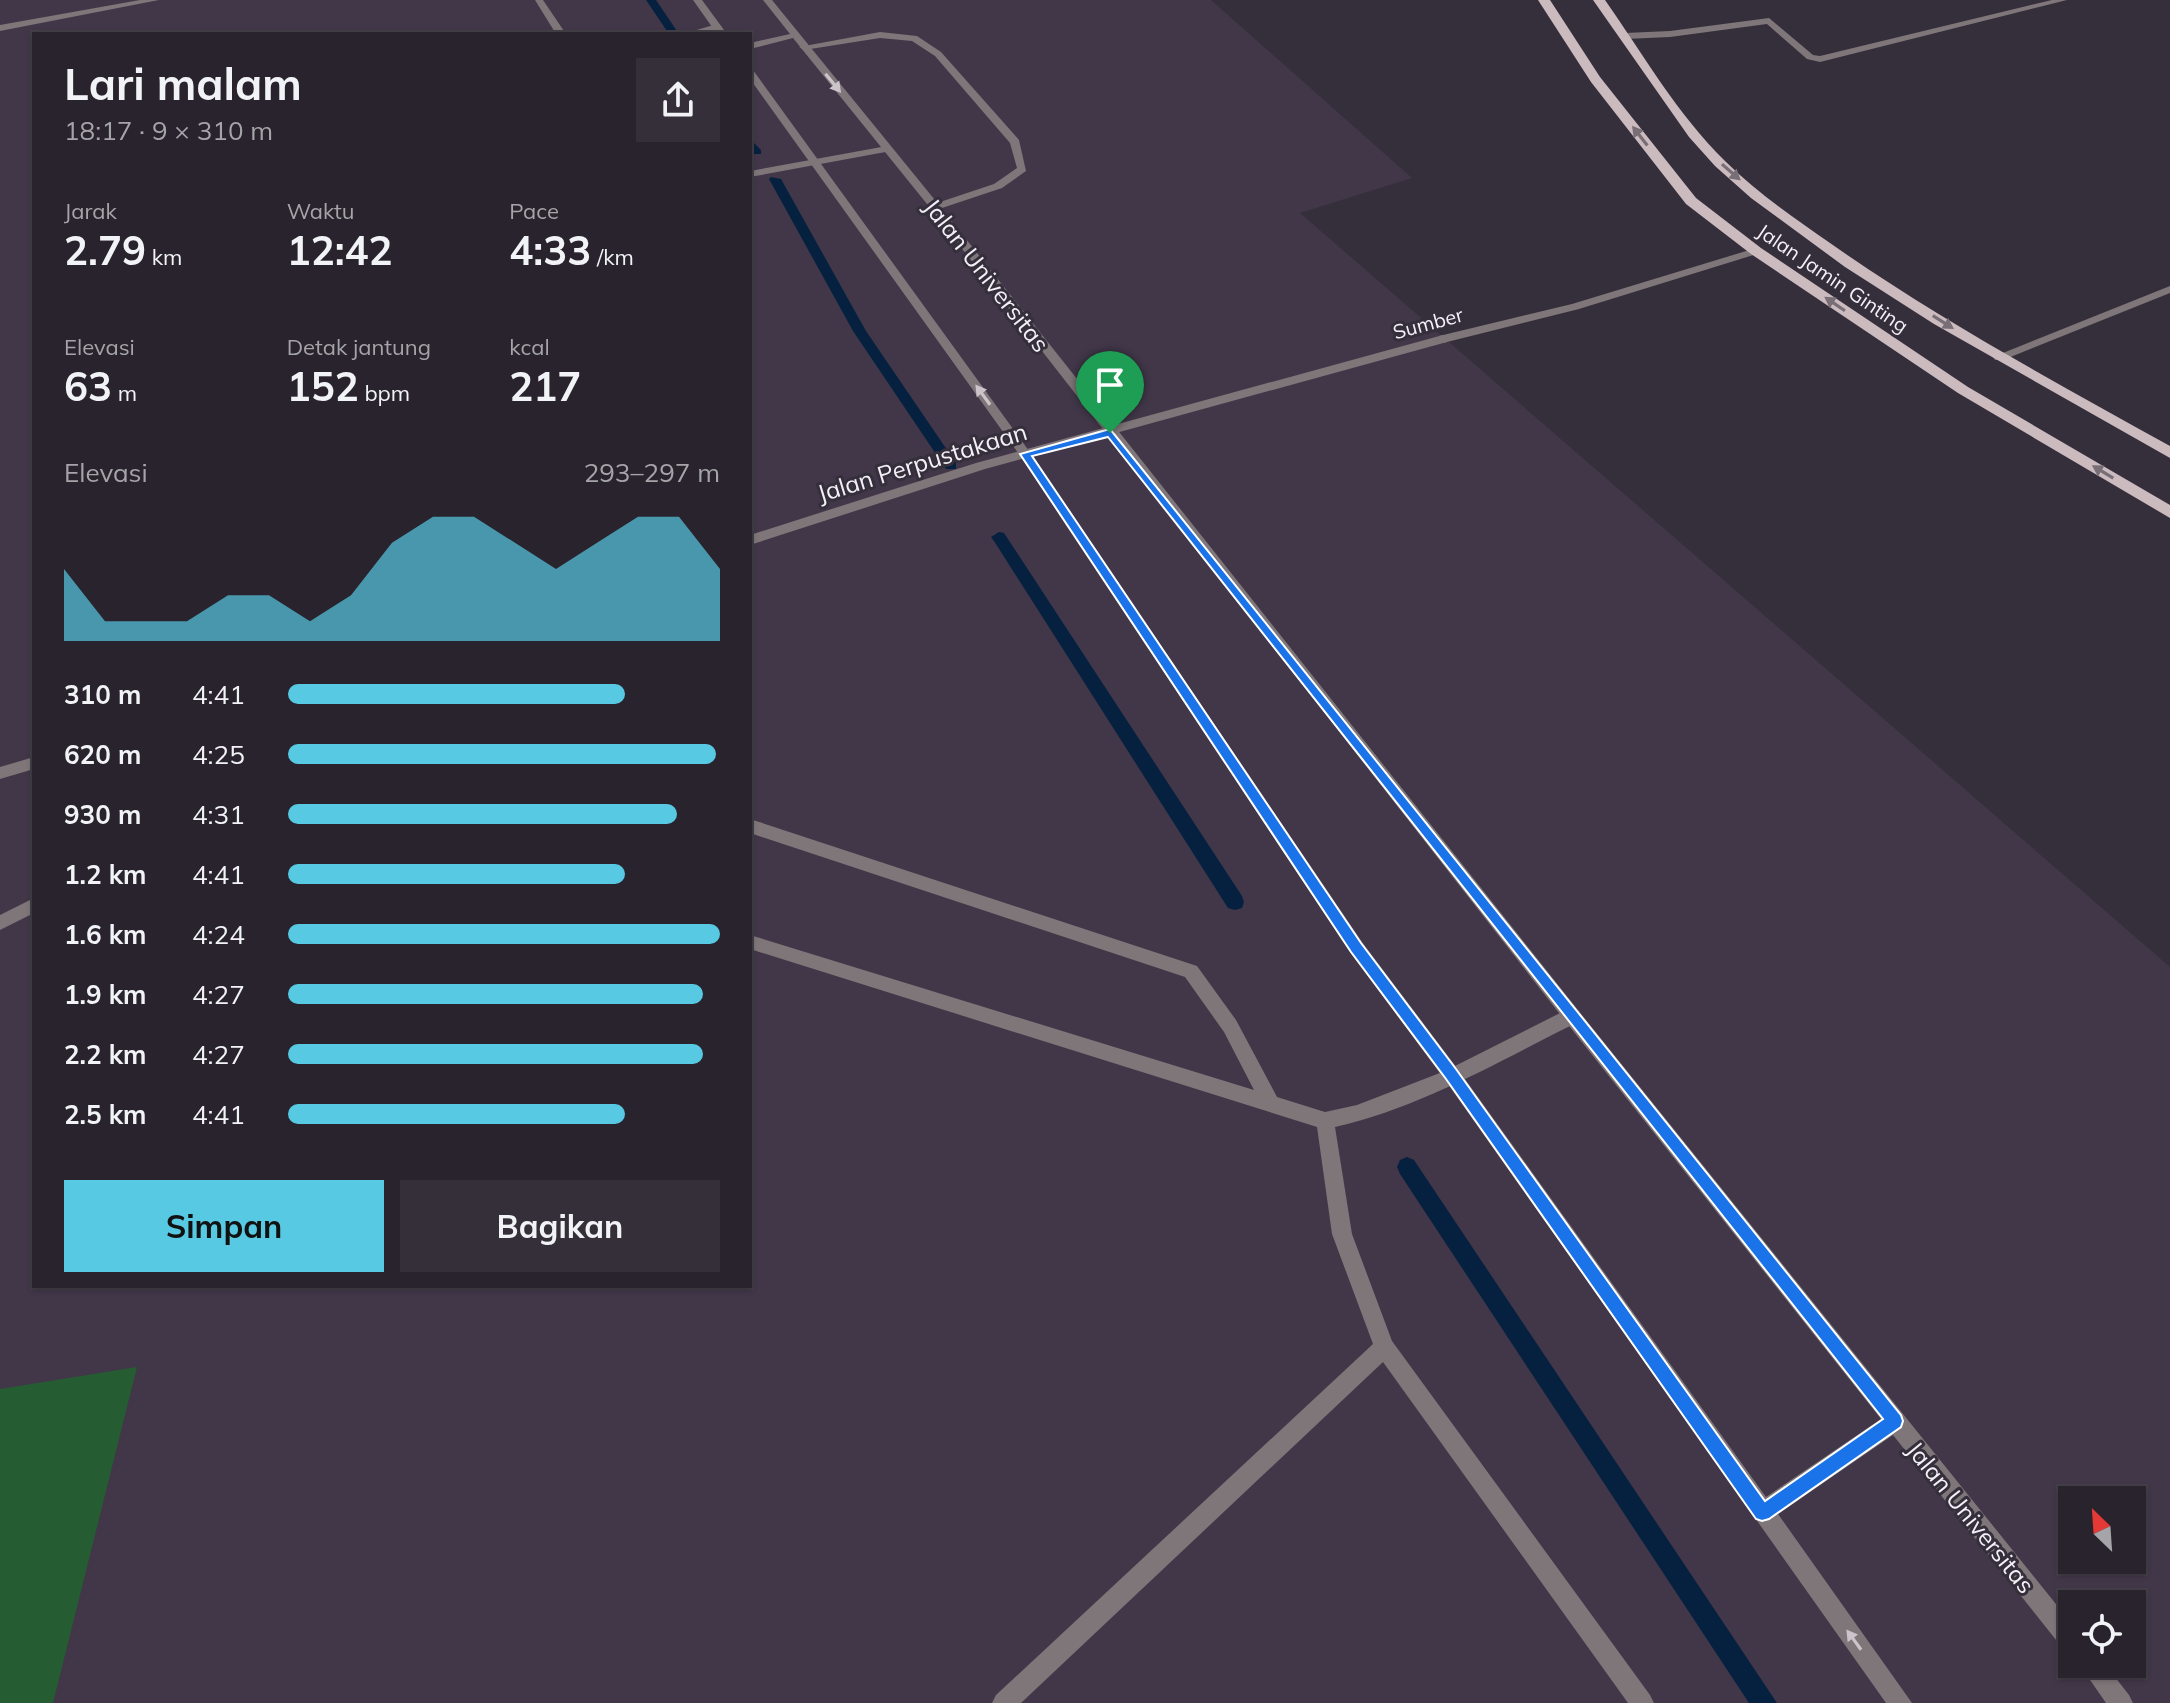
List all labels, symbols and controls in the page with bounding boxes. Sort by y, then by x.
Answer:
text: Lari malam [64,56,302,111]
button: share [636,58,720,142]
one-way arrow [824,73,841,93]
text: 18:17 · 9 × 310 m [64,114,273,147]
one-way arrow [1632,126,1649,146]
one-way arrow [1720,163,1740,180]
street label: Jalan Universitas [918,192,1056,358]
text: Jarak [64,197,117,225]
text: Waktu [287,197,355,225]
text: Pace [509,197,559,225]
street label: Jalan Jamin Ginting [1753,218,1913,338]
text: 2.79 [64,225,146,275]
text: 12:42 [287,225,393,275]
text: 4:33 [509,225,591,275]
text: km [146,243,182,271]
text: /km [591,243,634,271]
one-way arrow [1825,297,1846,312]
street label: Sumber [1390,301,1467,344]
one-way arrow [1932,314,1954,328]
text: Elevasi [64,333,135,361]
text: Detak jantung [287,333,431,361]
text: kcal [509,333,550,361]
pin [1076,351,1144,433]
text: 63 [64,361,112,411]
text: 152 [287,361,359,411]
text: 217 [509,361,581,411]
icon: arrive [1088,363,1132,407]
text: m [112,379,137,407]
text: bpm [359,379,410,407]
one-way arrow [975,384,991,405]
street label: Jalan Perpustakaan [814,416,1030,508]
text: Elevasi [64,456,148,489]
text: 293–297 m [584,456,720,489]
one-way arrow [2092,465,2114,479]
text: 310 m [64,678,141,711]
text: 4:41 [192,678,245,711]
text: 620 m [64,738,141,771]
text: 4:25 [192,738,245,771]
text: 930 m [64,798,141,831]
text: 4:31 [192,798,245,831]
text: 1.2 km [64,858,147,891]
text: 4:41 [192,858,245,891]
text: 1.6 km [64,918,147,951]
text: 4:24 [192,918,245,951]
text: 1.9 km [64,978,147,1011]
text: 4:27 [192,978,245,1011]
text: 2.2 km [64,1038,147,1071]
text: 4:27 [192,1038,245,1071]
text: 2.5 km [64,1098,147,1131]
text: 4:41 [192,1098,245,1131]
button: Simpan [64,1180,384,1272]
button: Bagikan [400,1180,720,1272]
street label: Jalan Universitas [1901,1435,2041,1599]
north arrow [2058,1486,2146,1574]
map controls [2058,1486,2146,1678]
button: locate [2058,1590,2146,1678]
one-way arrow [1847,1629,1862,1650]

